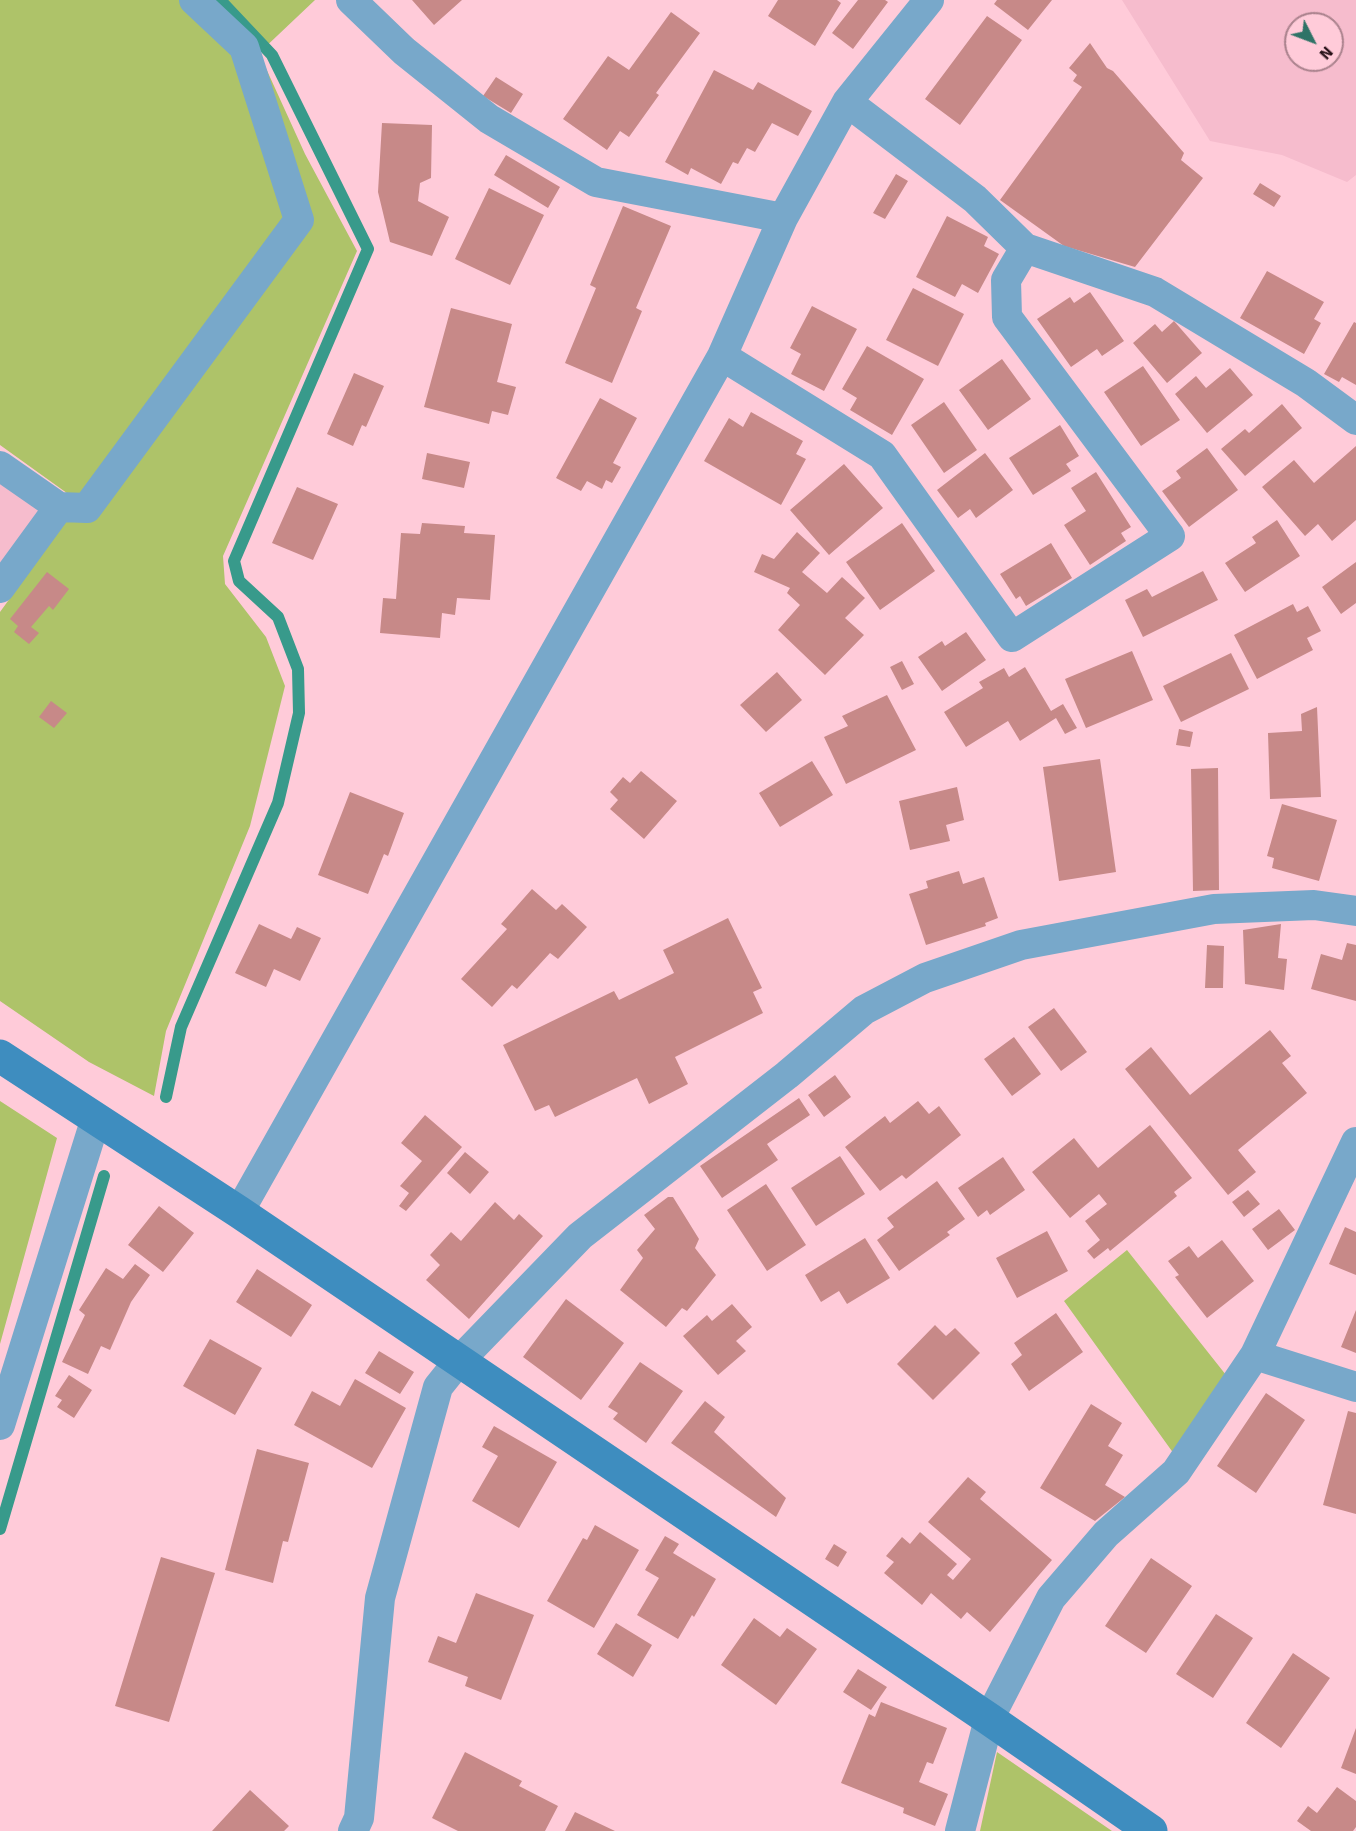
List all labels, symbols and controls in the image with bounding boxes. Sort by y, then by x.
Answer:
north arrow [1284,12,1344,72]
text: N [1315,42,1337,64]

